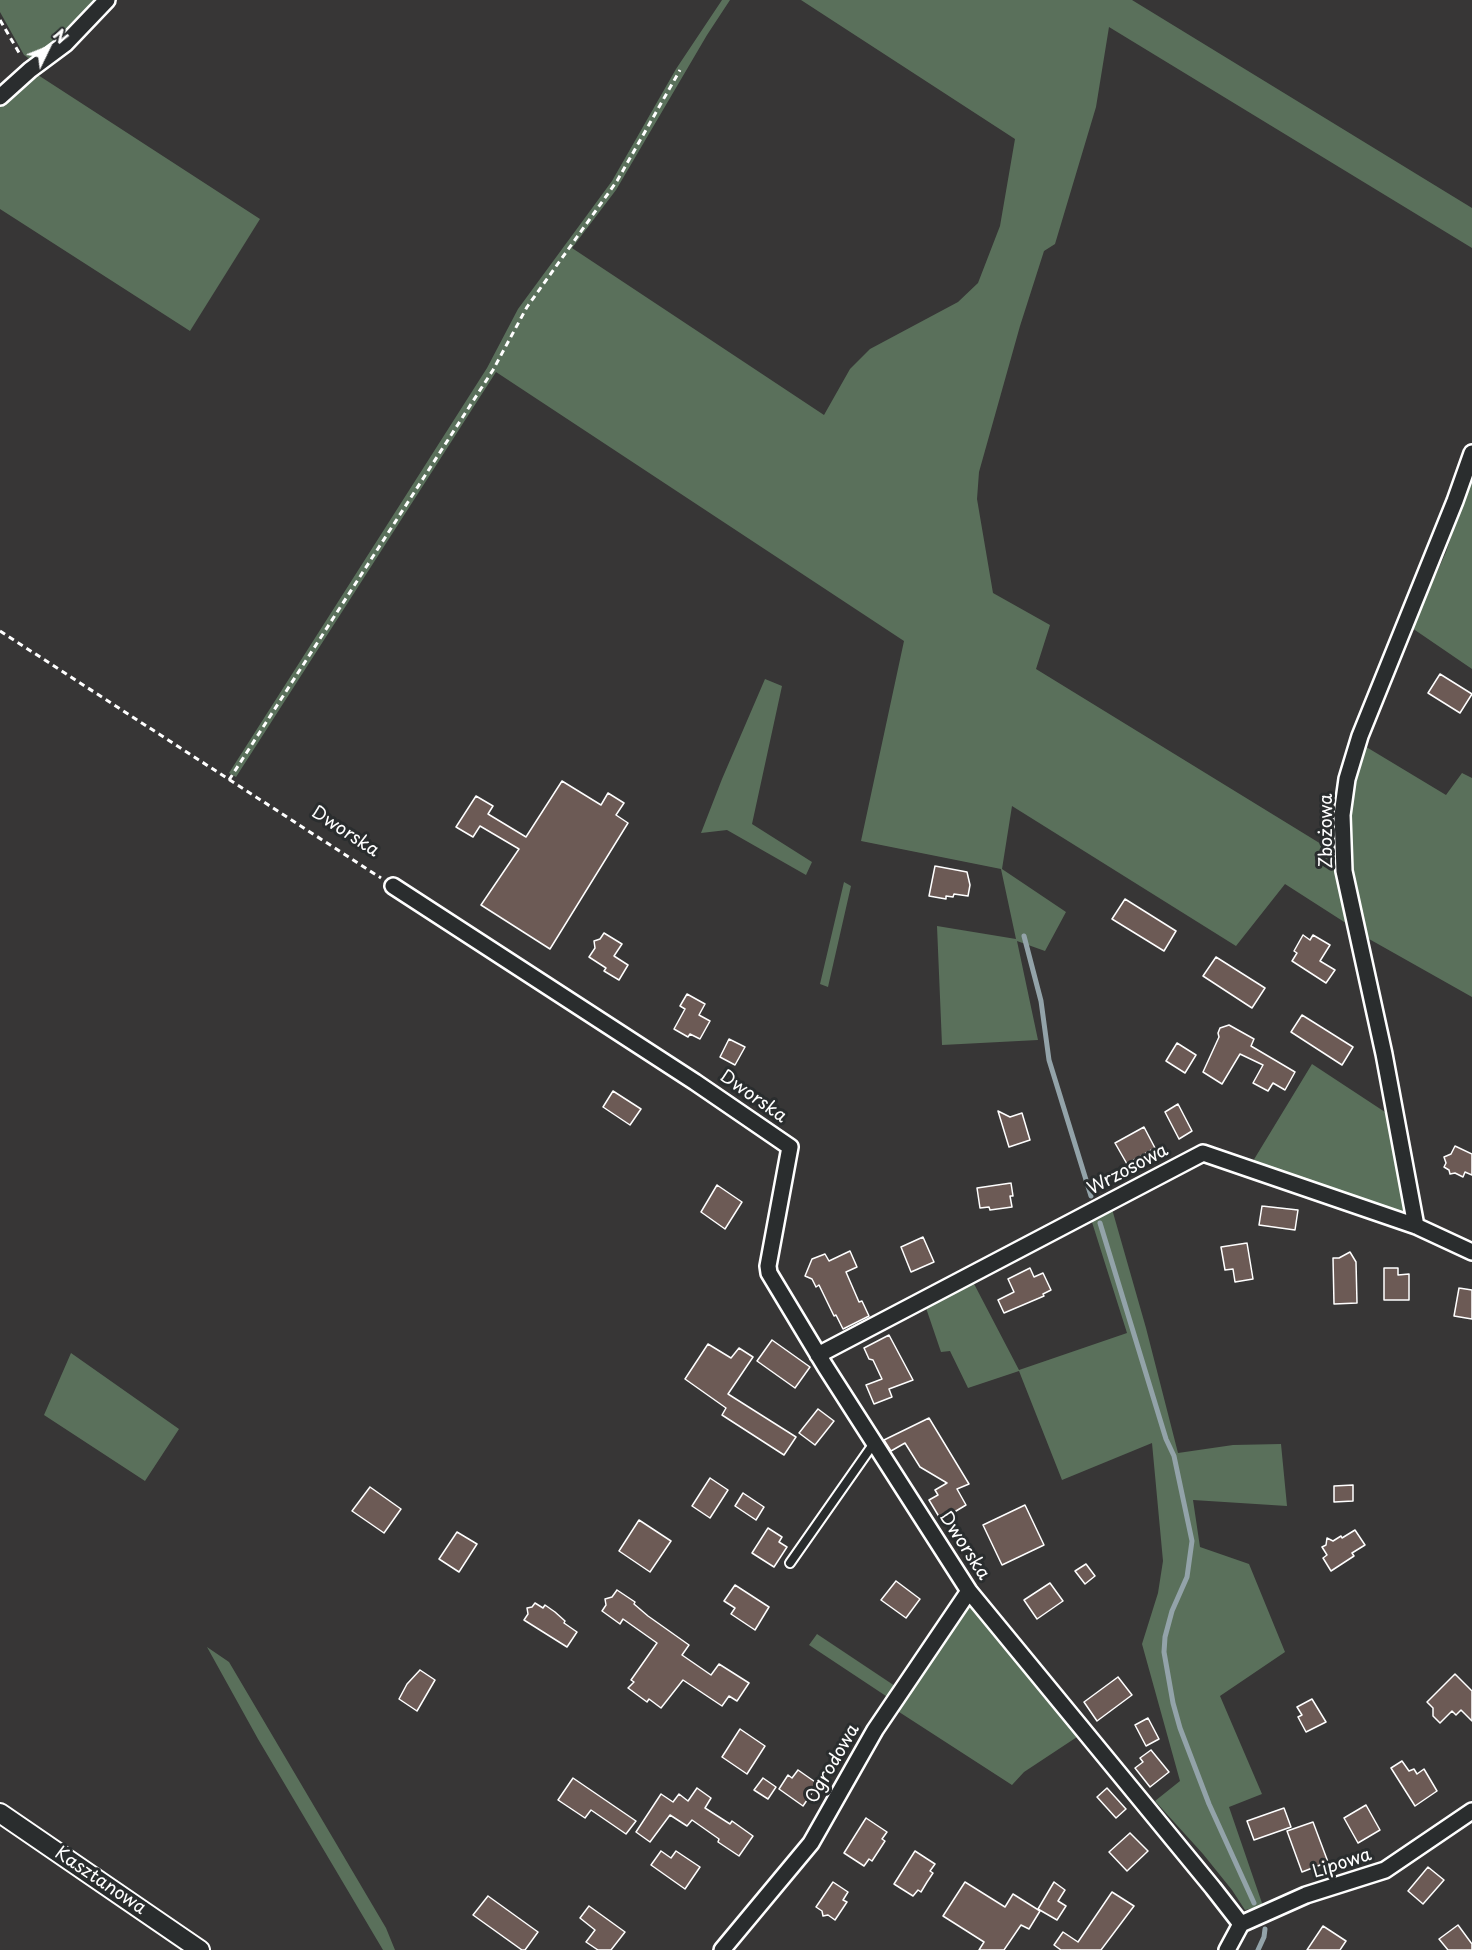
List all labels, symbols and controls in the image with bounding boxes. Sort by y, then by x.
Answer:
north arrow [18,18,78,78]
text: N [48,23,74,49]
street label: Zbożowa [1316,794,1338,868]
street label: Dworska [307,802,383,862]
street label: Dworska [715,1066,791,1128]
street label: Wrzosowa [1084,1140,1172,1200]
street label: Dworska [934,1508,994,1584]
street label: Ogrodowa [802,1720,864,1808]
street label: Kasztanowa [50,1843,150,1919]
street label: Lipowa [1310,1844,1374,1884]

